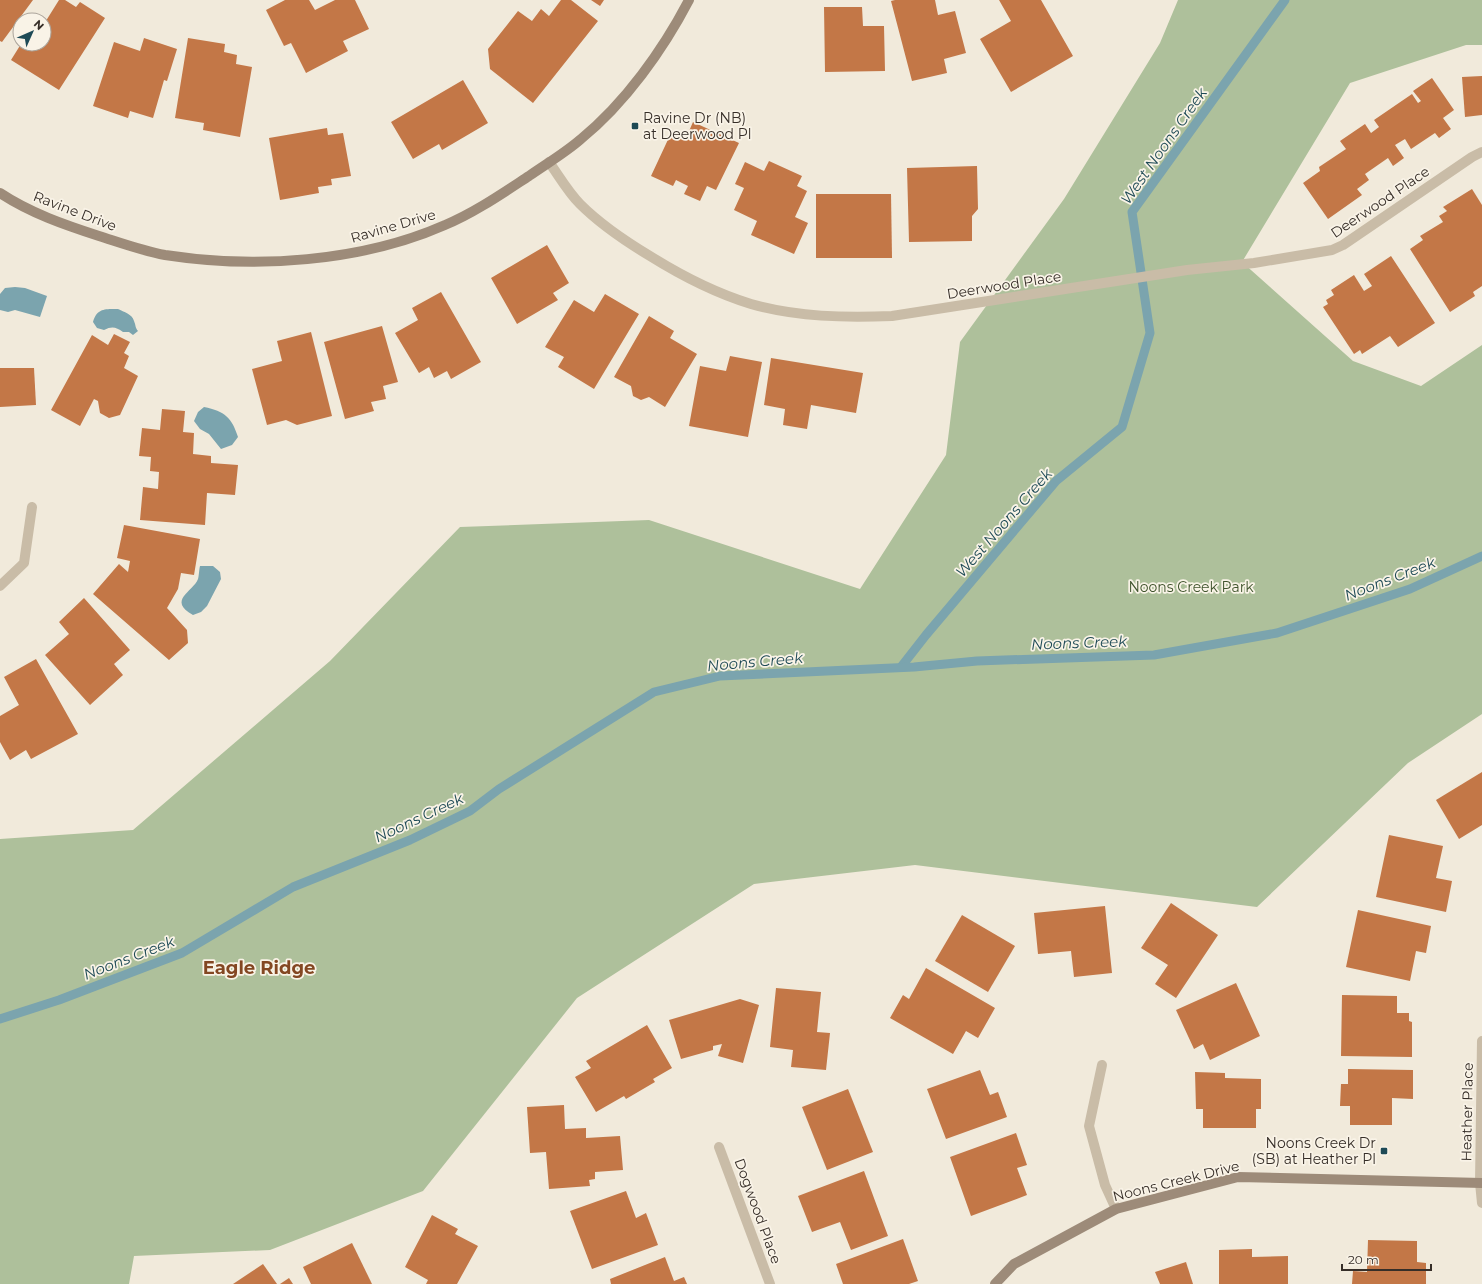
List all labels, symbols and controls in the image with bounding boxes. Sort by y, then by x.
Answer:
north arrow [12,12,52,52]
text: N [31,17,47,33]
water label: West Noons Creek [1116,83,1212,208]
place label: Ravine Dr (NB) at Deerwood Pl [643,109,752,143]
marker: Ravine Dr (NB) at Deerwood Pl [630,121,640,131]
street label: Deerwood Place [1327,162,1433,242]
street label: Ravine Drive [31,187,119,235]
street label: Ravine Drive [348,205,438,247]
street label: Deerwood Place [946,267,1062,303]
water label: West Noons Creek [951,464,1057,581]
water label: Noons Creek [1342,552,1439,605]
park label: Noons Creek Park [1128,578,1254,596]
water label: Noons Creek [1031,631,1128,654]
water label: Noons Creek [706,648,805,675]
water label: Noons Creek [371,788,467,846]
water label: Noons Creek [81,931,178,984]
district label: Eagle Ridge [203,957,315,979]
street label: Heather Place [1457,1062,1477,1162]
place label: Noons Creek Dr (SB) at Heather Pl [1252,1134,1376,1168]
marker: Noons Creek Dr (SB) at Heather Pl [1379,1146,1389,1156]
street label: Dogwood Place [731,1156,785,1266]
street label: Noons Creek Drive [1111,1157,1241,1205]
scale bar [1342,1246,1431,1272]
text: 20 m [1348,1252,1379,1267]

